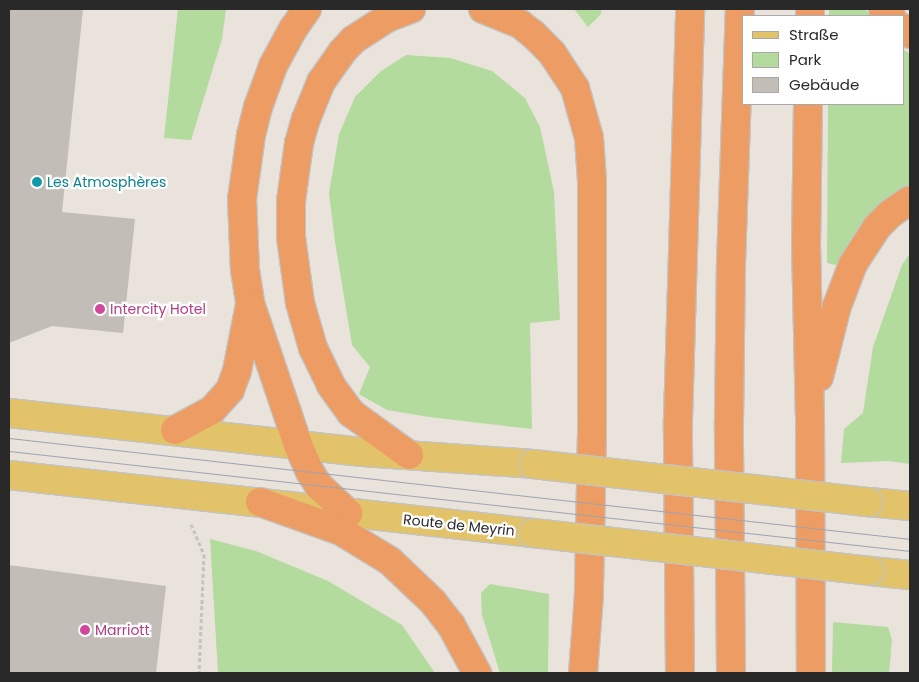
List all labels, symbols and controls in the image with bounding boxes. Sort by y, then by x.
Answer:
legend [742,15,904,105]
text: Straße [789,24,839,45]
text: Park [789,49,821,70]
text: Gebäude [789,74,859,95]
place label: Les Atmosphères [47,174,166,190]
marker: Les Atmosphères [31,176,43,188]
place label: Intercity Hotel [110,301,206,317]
marker: Intercity Hotel [94,303,106,315]
street label: Route de Meyrin [402,511,516,539]
place label: Marriott [95,622,150,638]
marker: Marriott [79,624,91,636]

